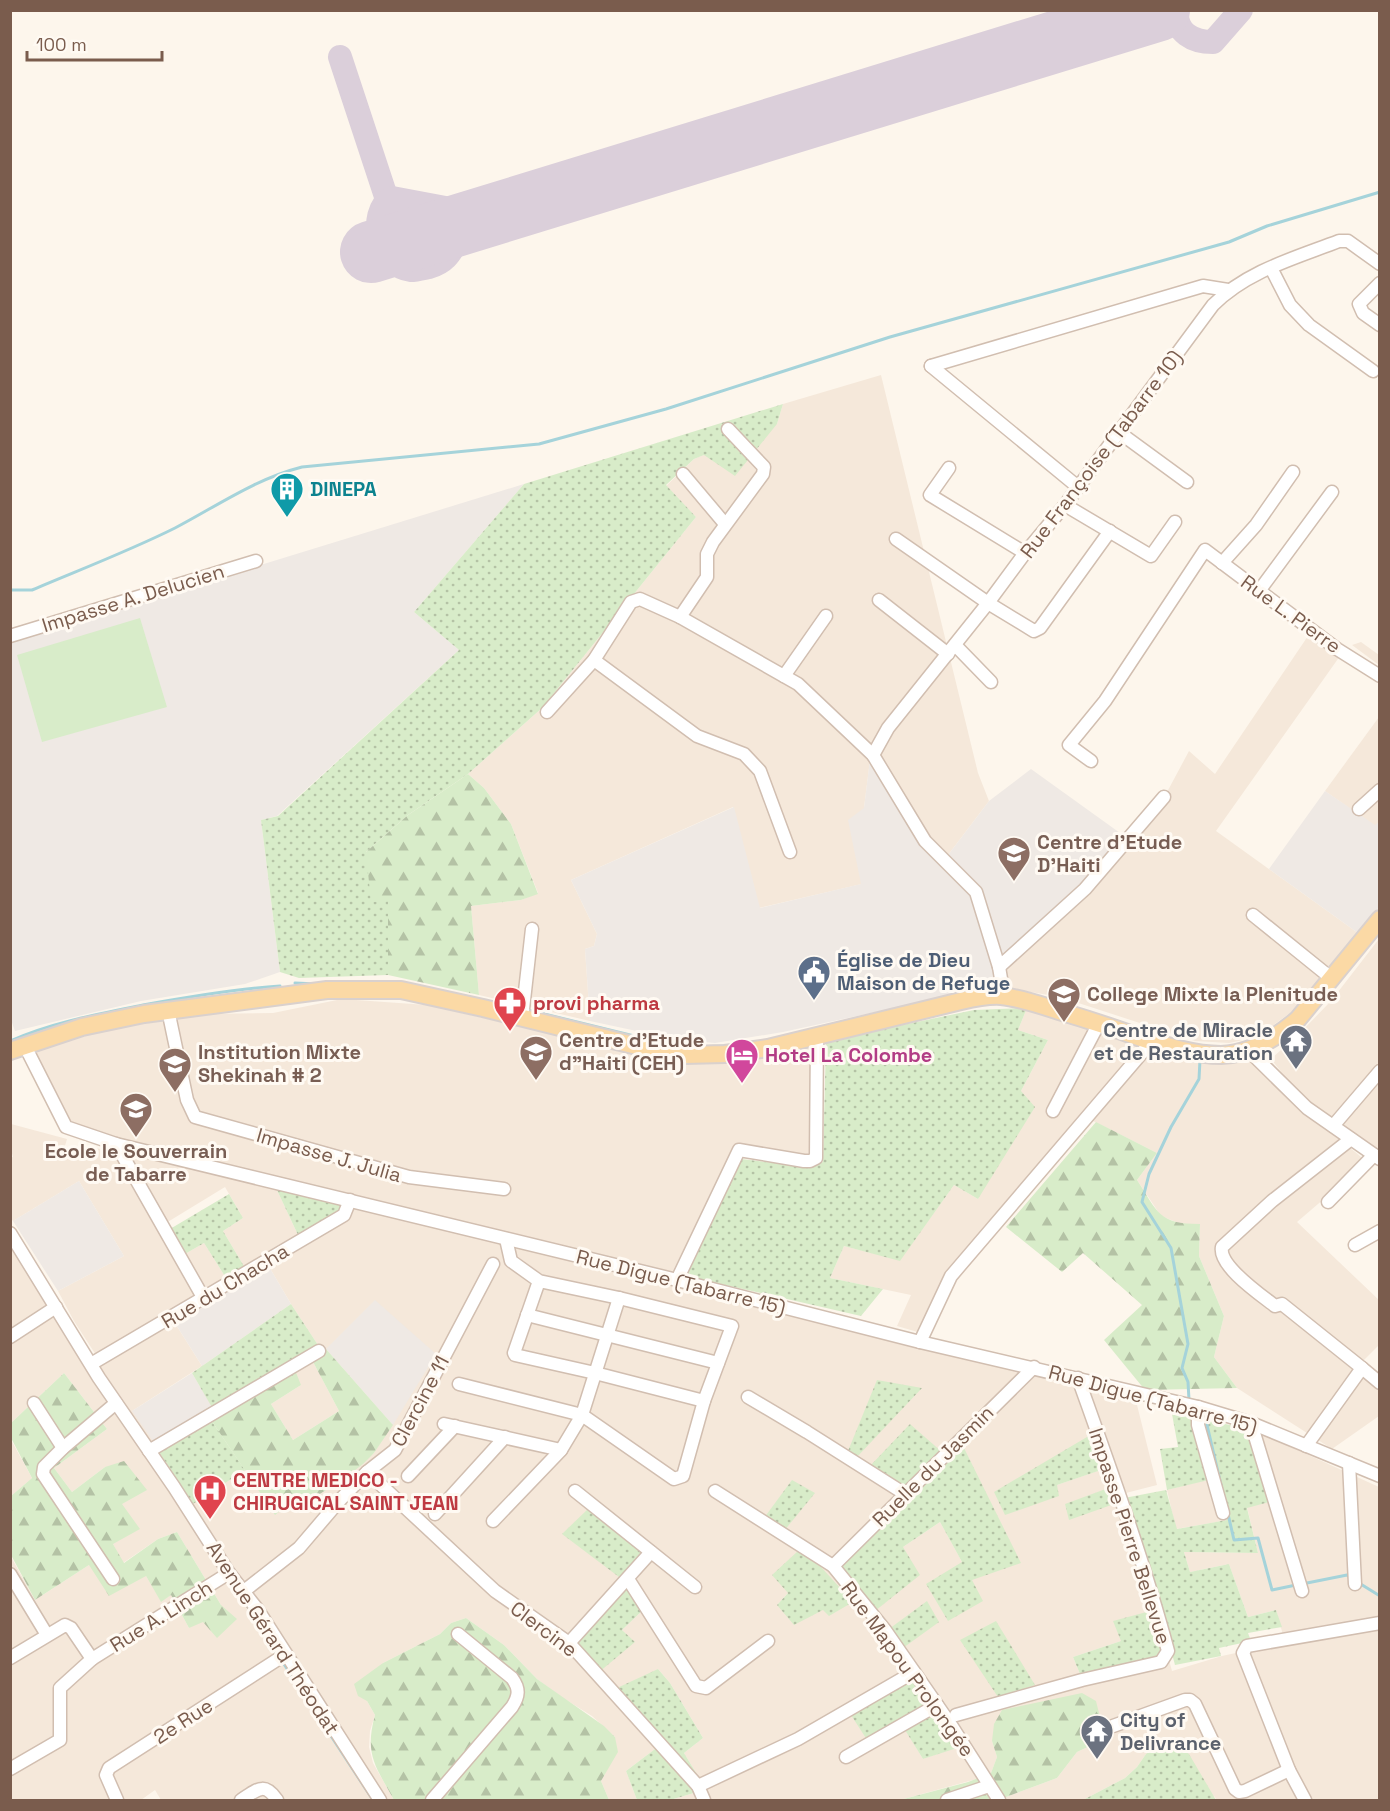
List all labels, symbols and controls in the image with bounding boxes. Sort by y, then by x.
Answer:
scale bar [27,24,162,62]
text: 100 m [36,33,87,56]
street label: Rue Françoise (Tabarre 10) [1014,345,1188,563]
building icon: DINEPA [269,471,305,518]
place label: DINEPA [310,476,377,502]
street label: Impasse A. Delucien [39,558,227,638]
street label: Rue L. Pierre [1236,569,1346,659]
place label: Centre d'Etude D'Haiti [1037,829,1182,878]
school or university icon: Centre d'Etude D'Haiti [996,835,1032,882]
place label: Église de Dieu Maison de Refuge [837,947,1010,996]
public building icon: Église de Dieu Maison de Refuge [796,954,832,1001]
school or university icon: College Mixte la Plenitude [1046,976,1082,1023]
place label: College Mixte la Plenitude [1087,981,1338,1007]
pharmacy icon: provi pharma [492,985,528,1032]
place label: provi pharma [533,990,660,1016]
place label: Centre de Miracle et de Restauration [1094,1017,1273,1066]
temple icon: Centre de Miracle et de Restauration [1278,1023,1314,1070]
place label: Centre d'Etude d"Haiti (CEH) [559,1027,704,1076]
school or university icon: Centre d'Etude d"Haiti (CEH) [518,1034,554,1081]
hotel icon: Hotel La Colombe [724,1037,760,1084]
place label: Institution Mixte Shekinah # 2 [198,1039,361,1088]
place label: Hotel La Colombe [765,1042,932,1068]
school or university icon: Institution Mixte Shekinah # 2 [157,1046,193,1093]
school or university icon: Ecole le Souverrain de Tabarre [118,1091,154,1138]
street label: Impasse J. Julia [253,1122,405,1188]
place label: Ecole le Souverrain de Tabarre [45,1138,227,1187]
street label: Rue du Chacha [157,1238,293,1334]
street label: Rue Digue (Tabarre 15) [573,1243,789,1321]
street label: Clercine 11 [385,1351,455,1451]
street label: Rue Digue (Tabarre 15) [1046,1359,1260,1439]
street label: Ruelle du Jasmin [867,1400,999,1532]
street label: Impasse Pierre Bellevue [1083,1424,1177,1648]
place label: CENTRE MEDICO - CHIRUGICAL SAINT JEAN [233,1467,459,1516]
hospital icon: CENTRE MEDICO - CHIRUGICAL SAINT JEAN [192,1473,228,1520]
street label: Avenue Gérard Théodat [201,1536,345,1740]
street label: Rue A. Linch [105,1574,217,1658]
street label: Rue Mapou Prolongée [836,1576,980,1762]
street label: Clercine [505,1595,583,1663]
street label: 2e Rue [148,1692,218,1750]
place label: City of Delivrance [1120,1707,1221,1756]
temple icon: City of Delivrance [1079,1713,1115,1760]

